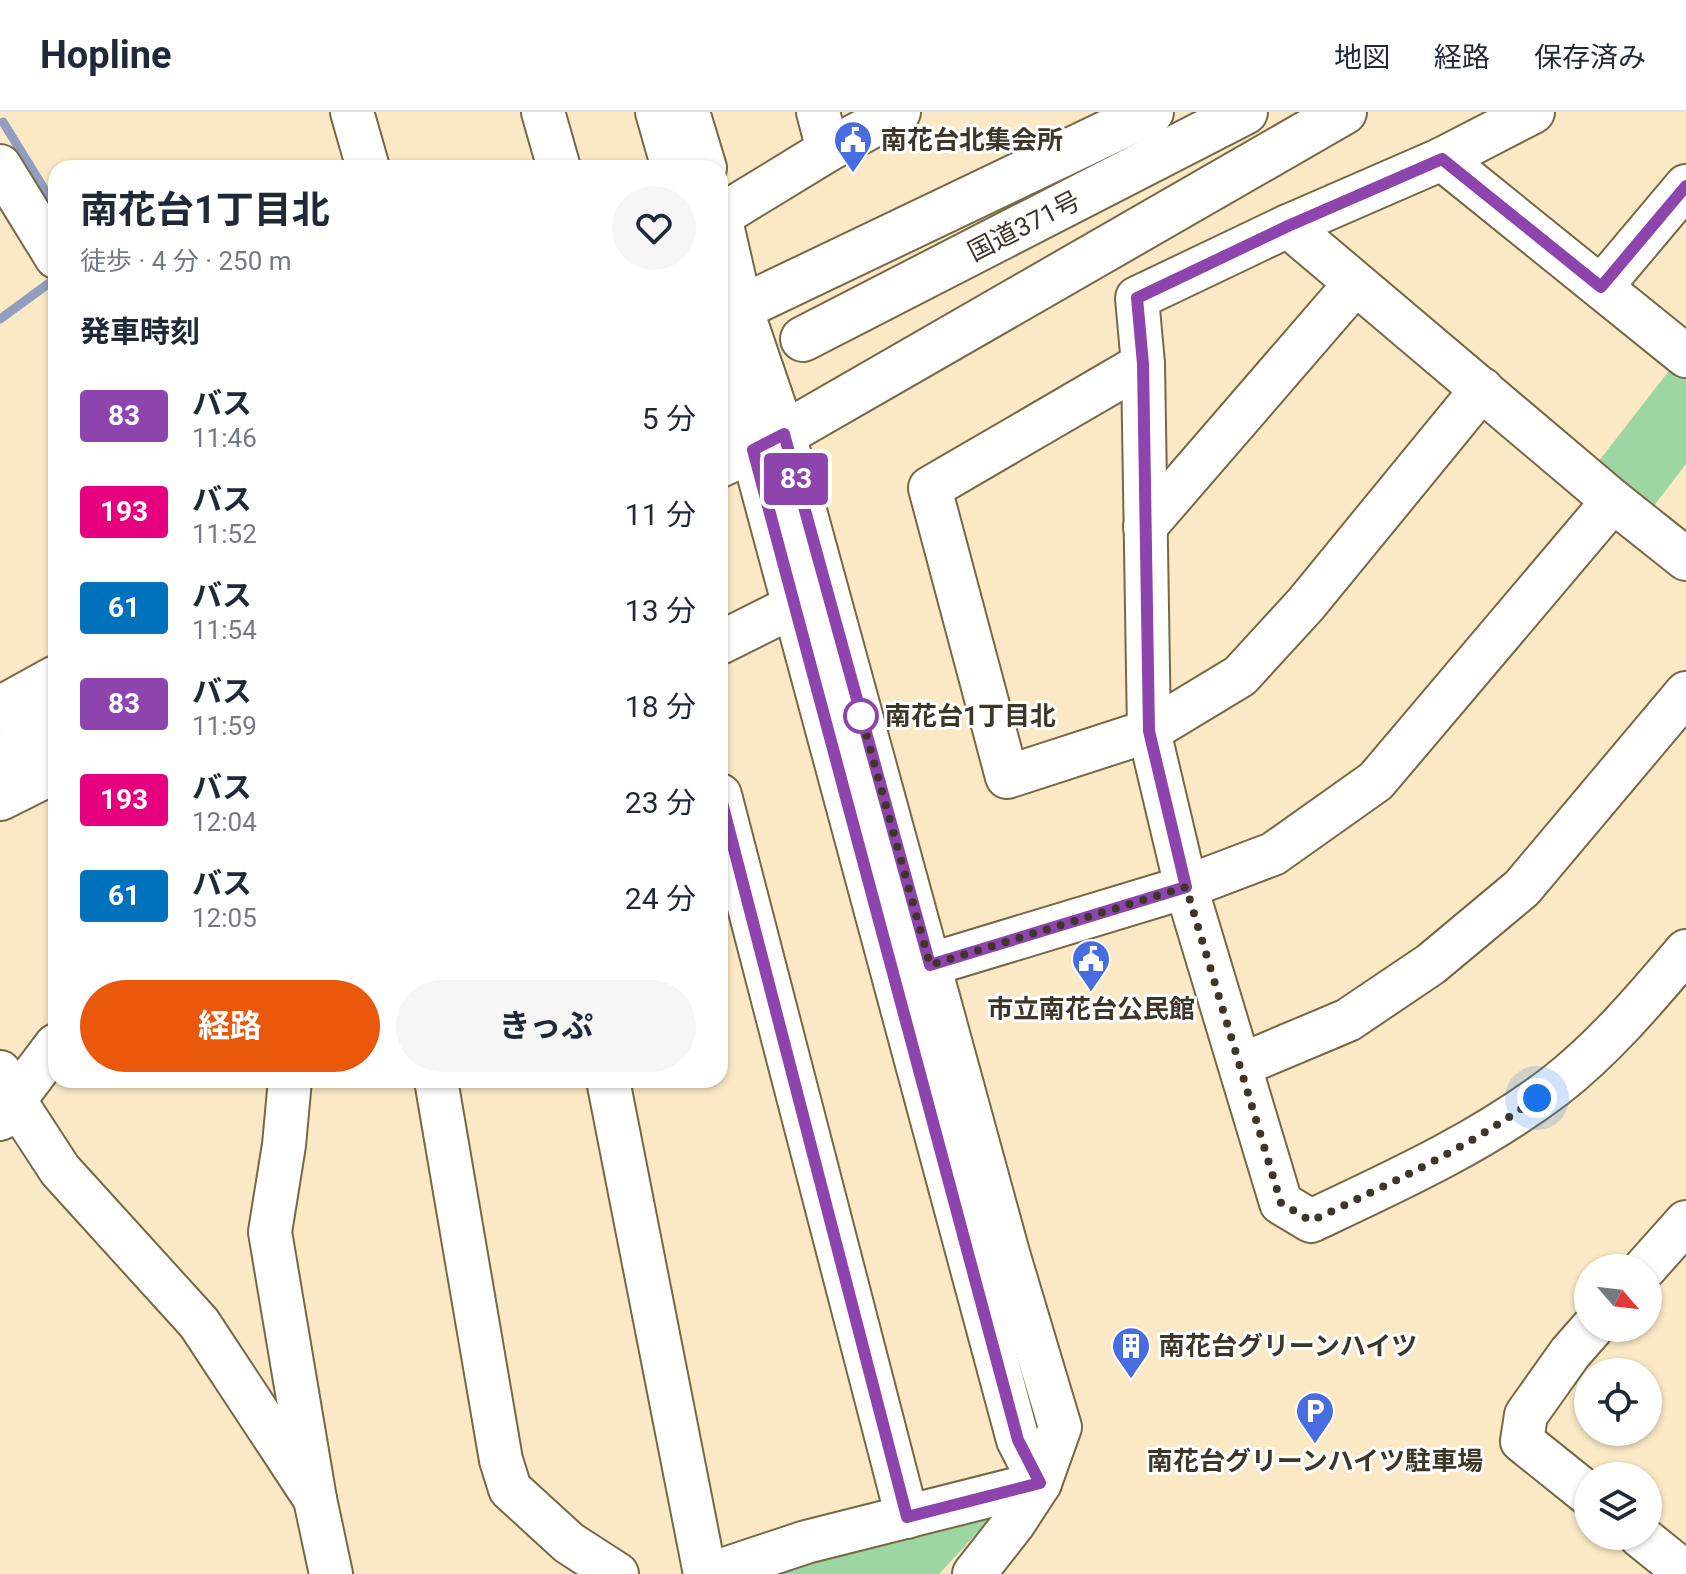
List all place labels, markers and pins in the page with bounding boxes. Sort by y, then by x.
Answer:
public building icon: 南花台北集会所 [832,119,874,174]
place label: 南花台北集会所 [881,125,1063,155]
marker: 南花台1丁目北 [844,699,878,733]
place label: 南花台1丁目北 [885,701,1056,731]
public building icon: 市立南花台公民館 [1070,938,1112,993]
place label: 市立南花台公民館 [987,994,1195,1024]
building icon: 南花台グリーンハイツ [1110,1325,1152,1380]
place label: 南花台グリーンハイツ [1159,1331,1417,1361]
parking icon: 南花台グリーンハイツ駐車場 [1294,1390,1336,1445]
place label: 南花台グリーンハイツ駐車場 [1147,1446,1483,1476]

